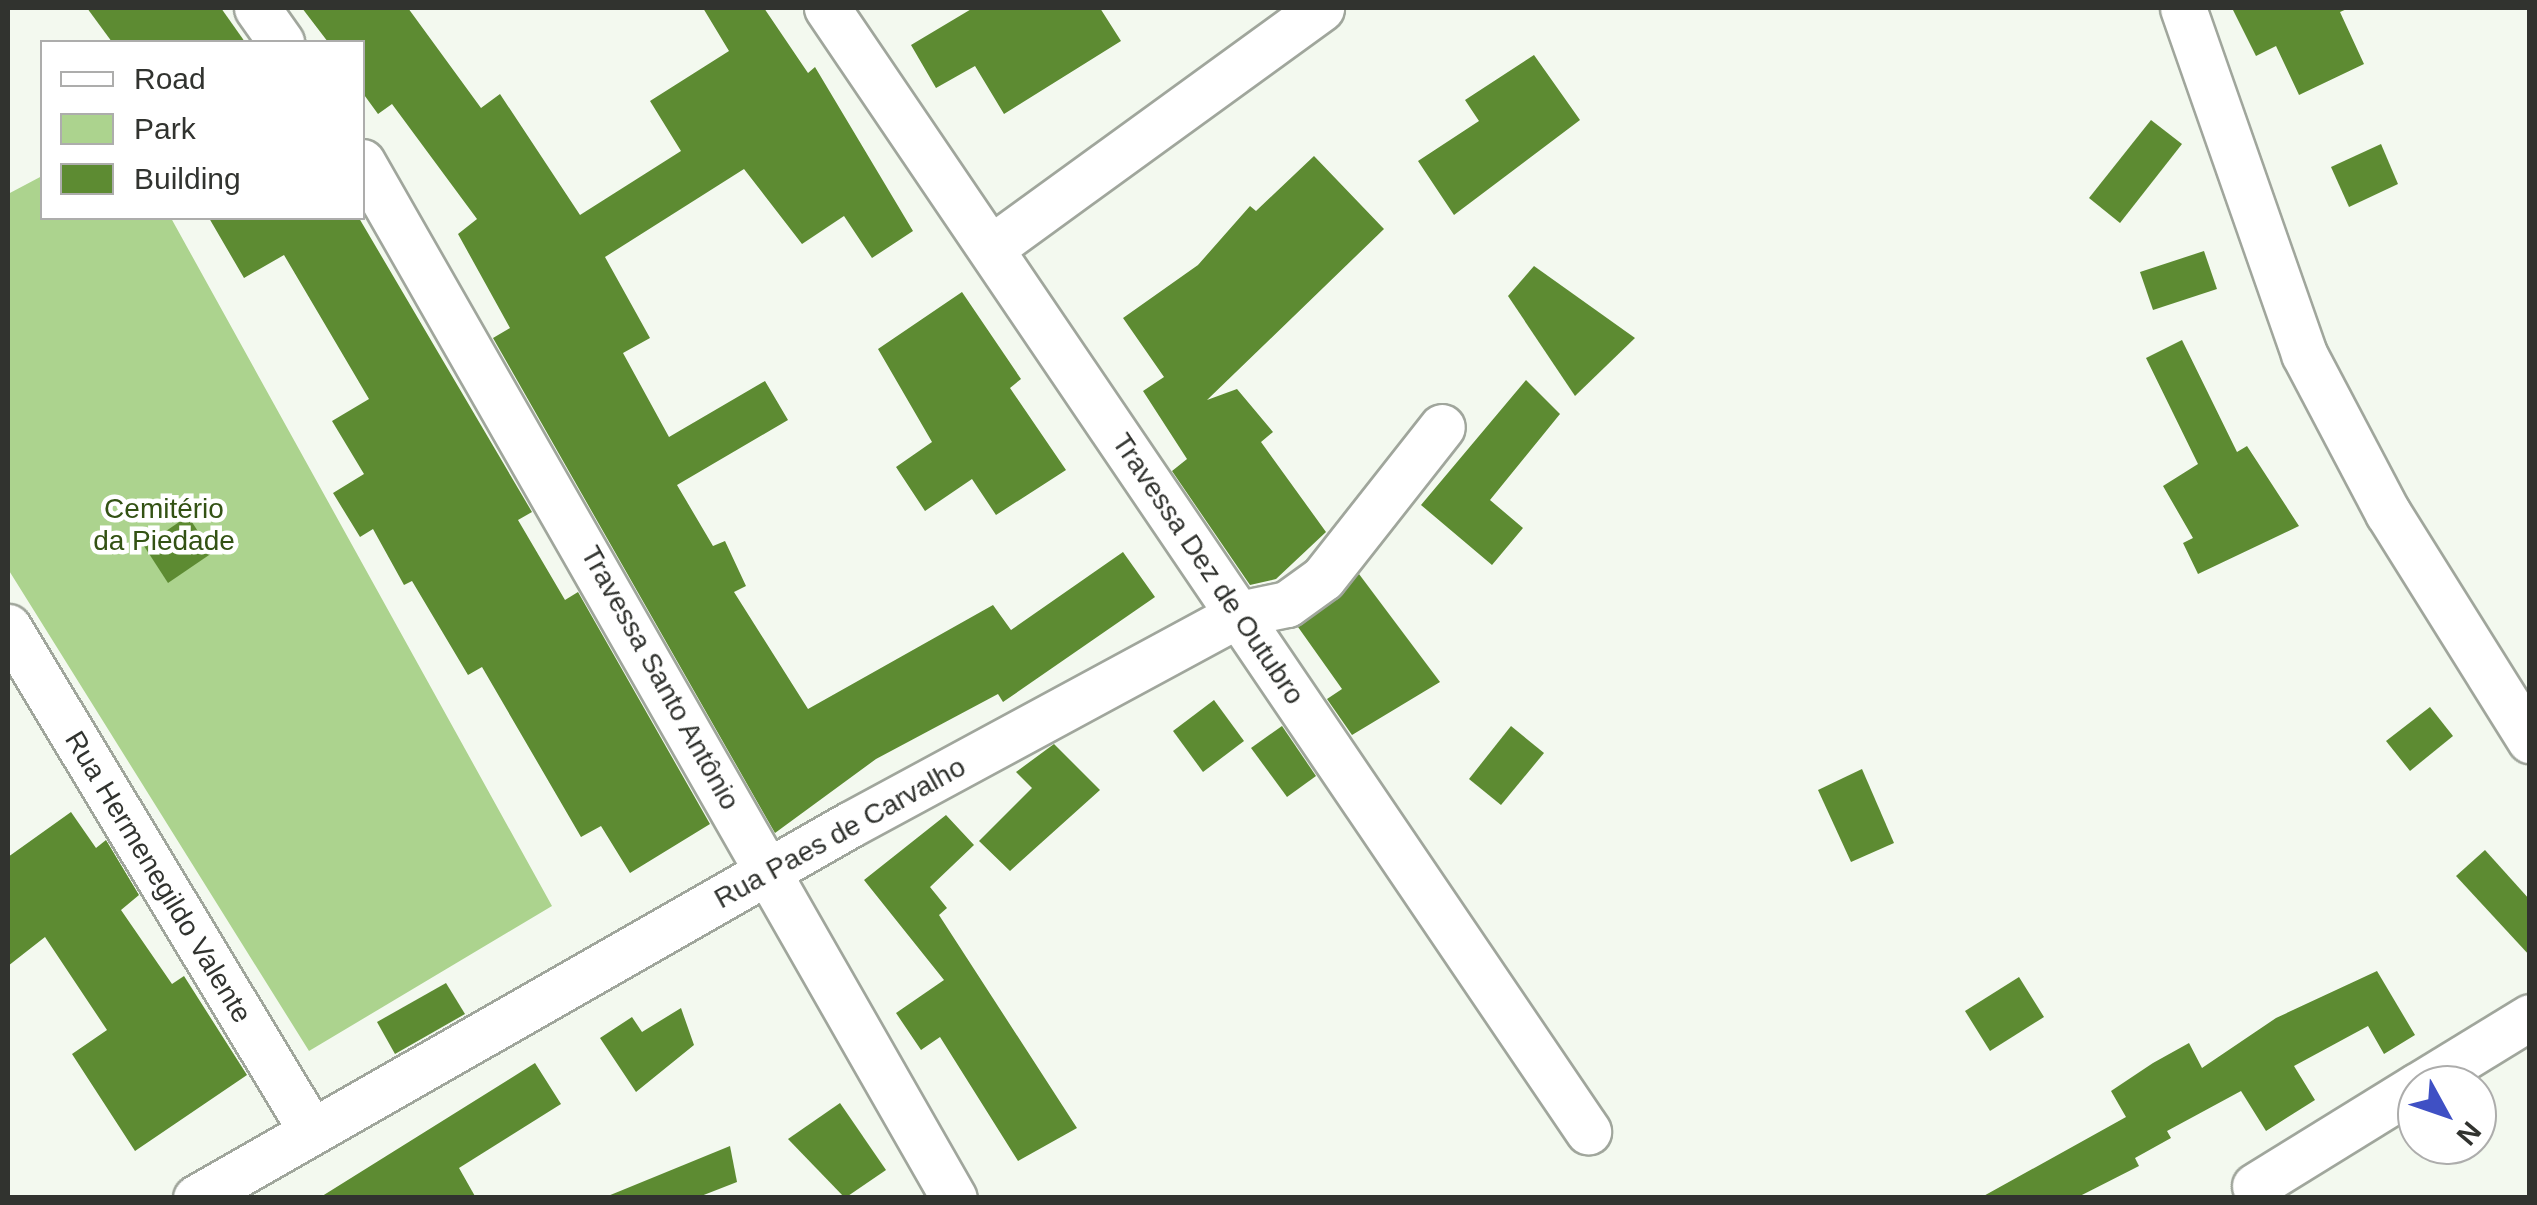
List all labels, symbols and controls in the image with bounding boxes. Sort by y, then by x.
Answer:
legend [40,40,365,220]
text: Road [134,62,206,95]
text: Park [134,112,196,145]
text: Building [134,162,241,195]
street label: Travessa Dez de Outubro [1105,427,1311,711]
park label: Cemitério da Piedade [93,492,235,558]
street label: Travessa Santo Antônio [573,540,747,816]
street label: Rua Hermenegildo Valente [58,725,258,1029]
street label: Rua Paes de Carvalho [709,750,971,916]
north arrow [2397,1065,2497,1165]
text: N [2450,1116,2487,1151]

